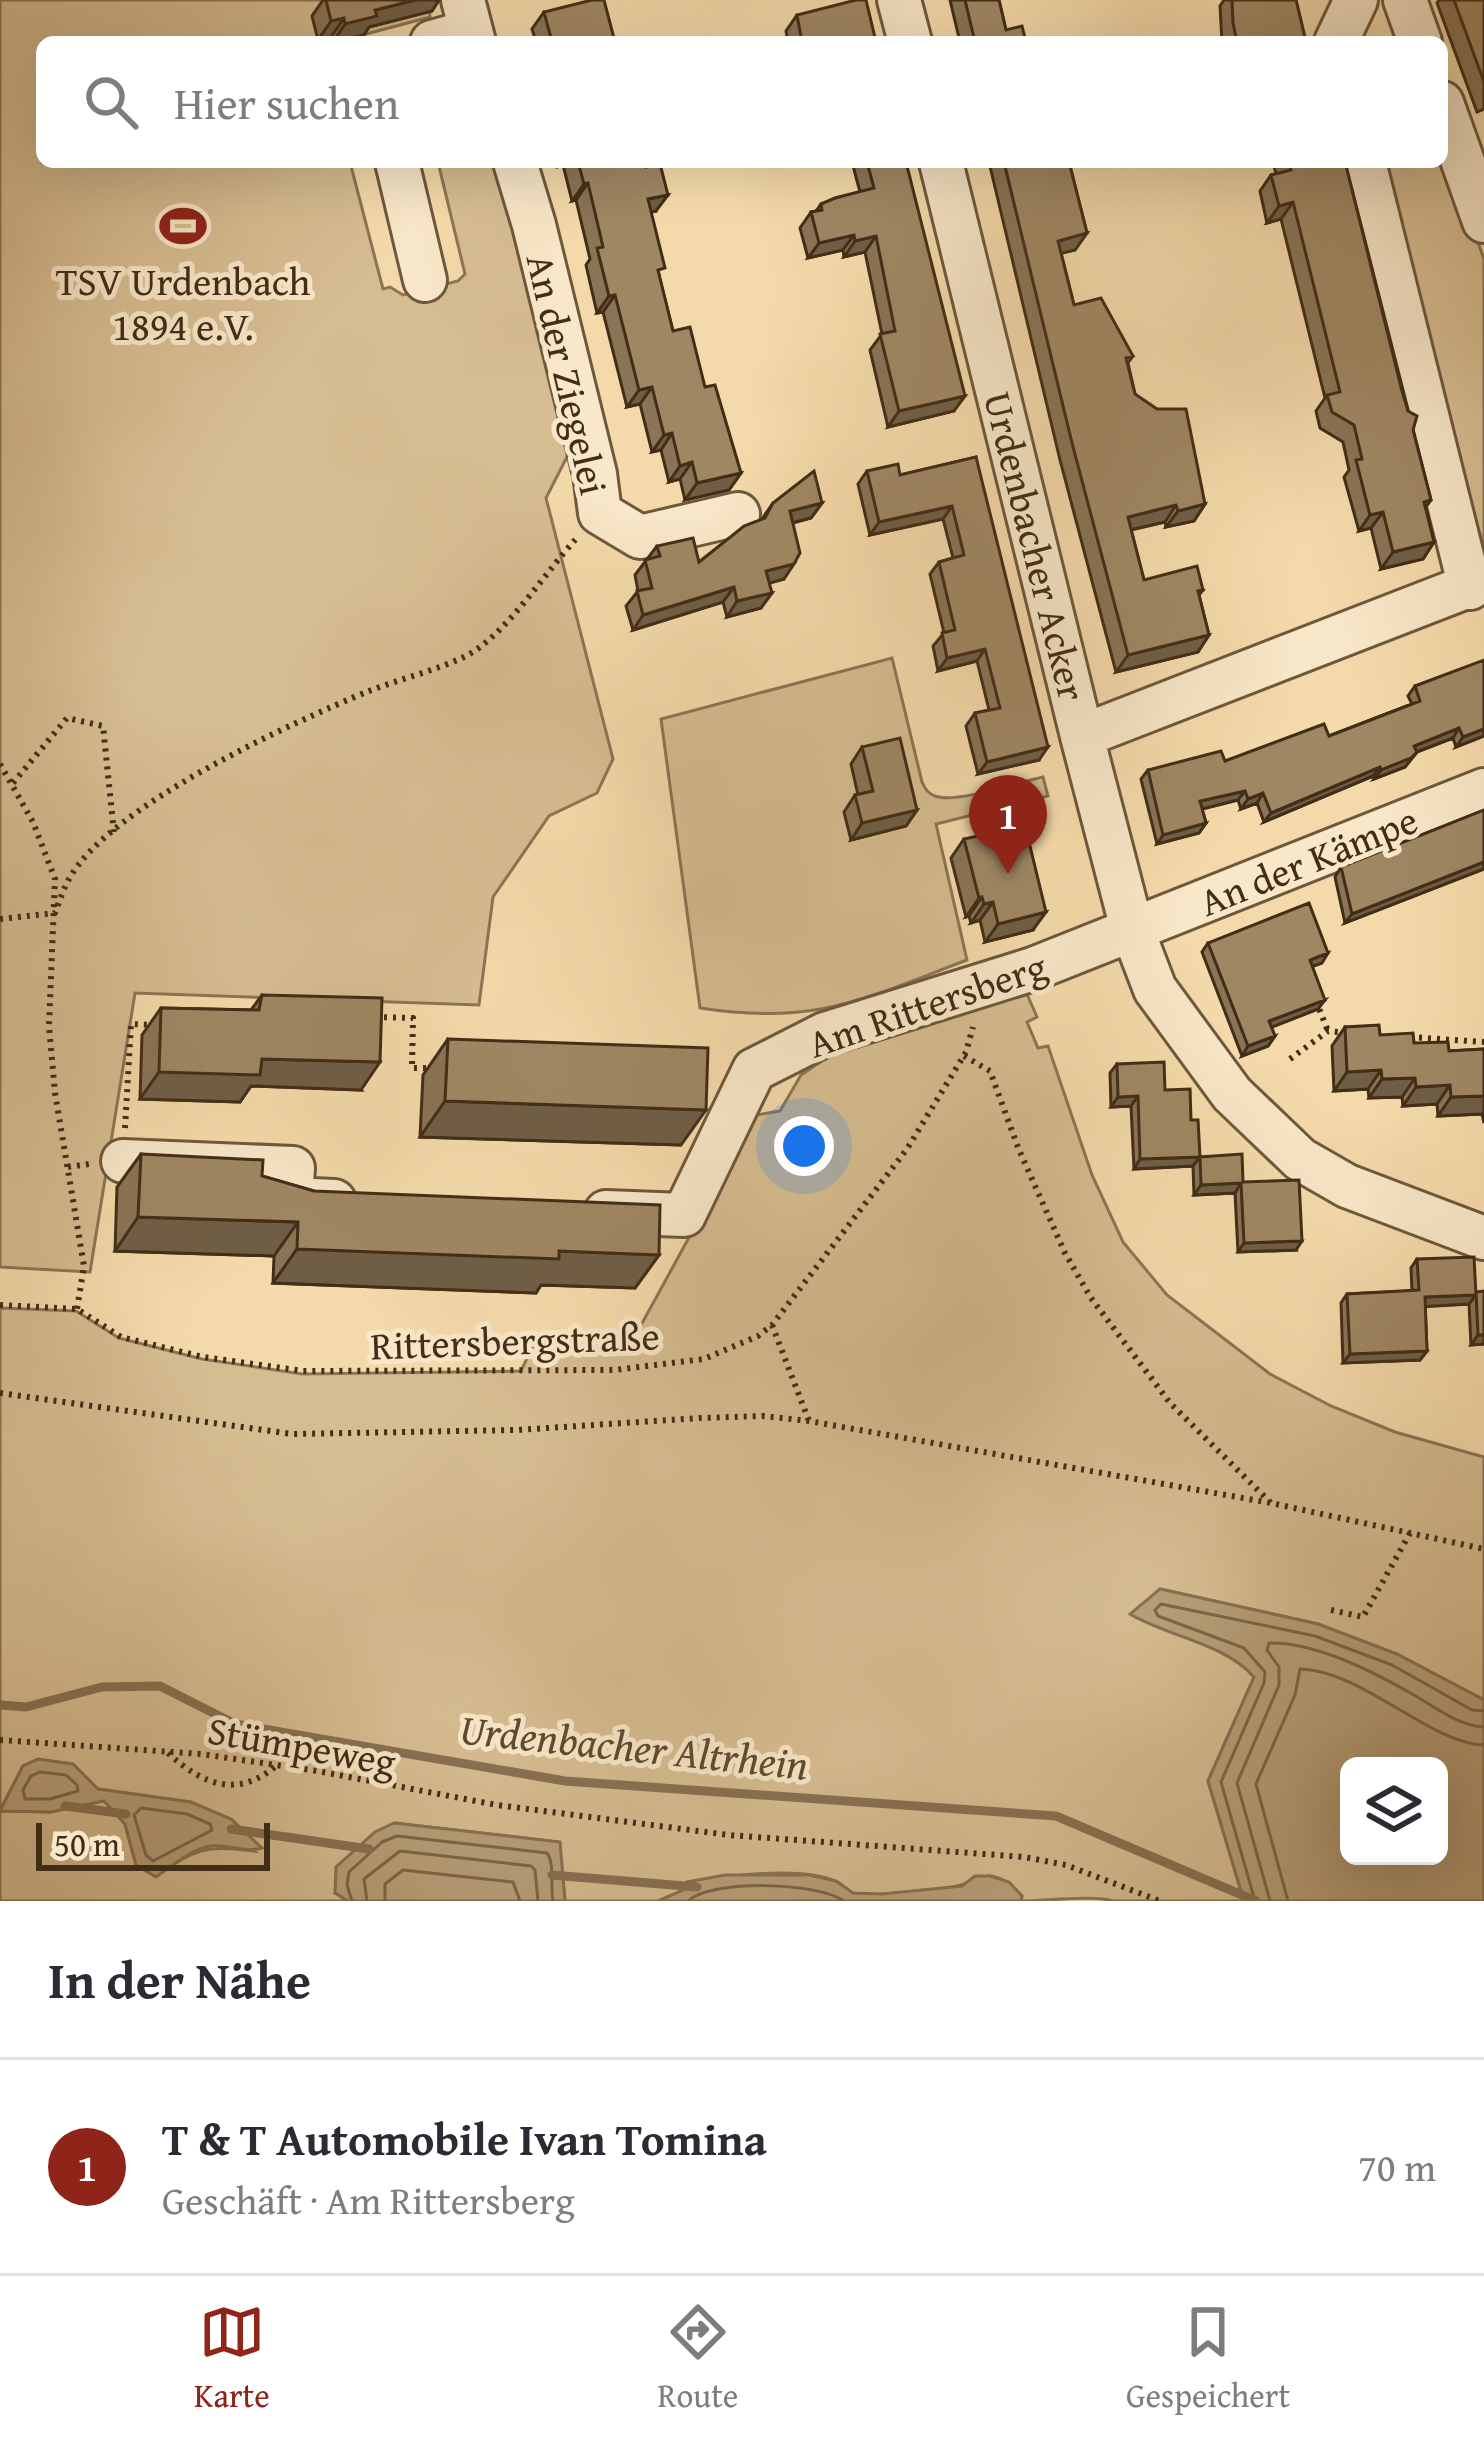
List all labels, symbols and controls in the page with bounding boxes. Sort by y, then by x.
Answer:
search box [36,36,1448,168]
icon: search [78,69,144,135]
text: Hier suchen [174,70,399,135]
sports icon: TSV Urdenbach 1894 e.V. [158,201,208,251]
street label: An der Ziegelei [513,248,623,500]
place label: TSV Urdenbach 1894 e.V. [56,252,310,354]
street label: Urdenbacher Acker [970,386,1102,706]
pin: 1 [969,775,1047,874]
street label: An der Kämpe [1190,790,1426,930]
street label: Am Rittersberg [800,936,1054,1071]
your location [774,1116,834,1176]
street label: Rittersbergstraße [369,1306,661,1374]
water label: Urdenbacher Altrhein [457,1697,811,1795]
street label: Stümpeweg [204,1700,401,1790]
map controls [1340,1757,1448,1865]
button: layers [1340,1757,1448,1865]
scale bar [36,1817,270,1870]
text: 50 m [54,1820,120,1868]
text: In der Nähe [48,1942,311,2017]
text: T & T Automobile Ivan Tomina [162,2106,767,2171]
text: 1 [77,2138,97,2195]
text: 70 m [1358,2138,1436,2195]
text: Geschäft · Am Rittersberg [162,2171,575,2228]
tab: Karte [194,2299,270,2419]
tab: Route [658,2299,738,2419]
tab: Gespeichert [1126,2299,1290,2419]

